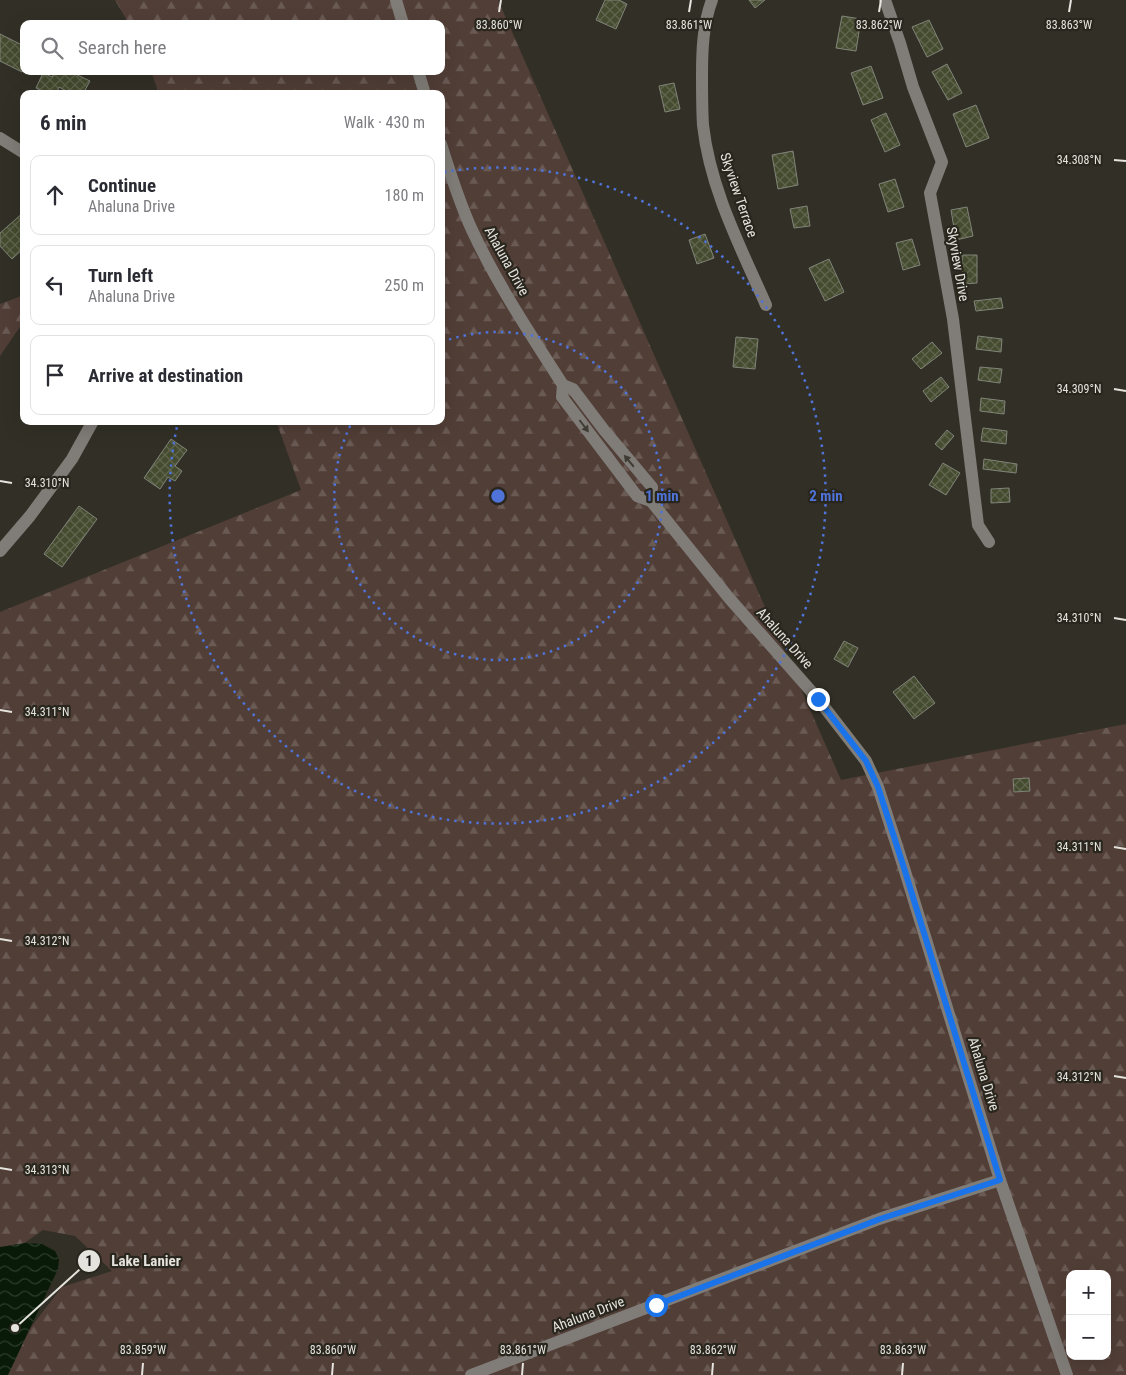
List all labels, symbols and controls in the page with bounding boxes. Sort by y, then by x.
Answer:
text: 83.860°W [476,18,522,32]
text: 83.861°W [666,18,712,32]
text: 83.862°W [856,18,902,32]
text: 83.863°W [1046,18,1092,32]
search box [20,20,445,75]
icon: search [38,34,66,62]
text: Search here [78,36,166,59]
text: 6 min [40,111,87,135]
text: Walk · 430 m [344,113,425,132]
street label: Skyview Terrace [717,151,761,240]
text: 34.308°N [1057,153,1101,167]
text: Continue [88,174,156,197]
icon: ahead [41,181,69,209]
text: 180 m [385,186,424,205]
text: Ahaluna Drive [88,197,175,216]
street label: Ahaluna Drive [482,224,533,299]
street label: Skyview Drive [944,225,973,303]
text: Turn left [88,264,153,287]
icon: left [41,271,69,299]
text: 250 m [385,276,424,295]
text: Ahaluna Drive [88,287,175,306]
icon: arrive [41,361,69,389]
text: Arrive at destination [88,364,243,387]
text: 34.309°N [1057,382,1101,396]
one-way arrow [579,419,589,433]
one-way arrow [623,454,634,467]
text: 34.310°N [25,476,69,490]
centre of rings [489,487,507,505]
text: 1 min [645,487,679,505]
text: 2 min [809,487,843,505]
street label: Ahaluna Drive [754,604,817,672]
text: 34.310°N [1057,611,1101,625]
route end [807,688,830,711]
text: 34.311°N [25,705,69,719]
text: 34.311°N [1057,840,1101,854]
text: 34.312°N [25,934,69,948]
street label: Ahaluna Drive [965,1035,1003,1113]
text: 34.312°N [1057,1070,1101,1084]
text: 34.313°N [25,1163,69,1177]
callout: Lake Lanier [76,1246,191,1276]
text: 1 [85,1252,93,1270]
text: Lake Lanier [111,1252,181,1270]
map controls [1066,1270,1111,1360]
button: + [1066,1270,1111,1315]
street label: Ahaluna Drive [550,1293,627,1335]
route start [645,1294,668,1317]
button: − [1066,1315,1111,1360]
text: 83.859°W [120,1343,166,1357]
text: 83.860°W [310,1343,356,1357]
text: 83.861°W [500,1343,546,1357]
text: 83.862°W [690,1343,736,1357]
text: 83.863°W [880,1343,926,1357]

